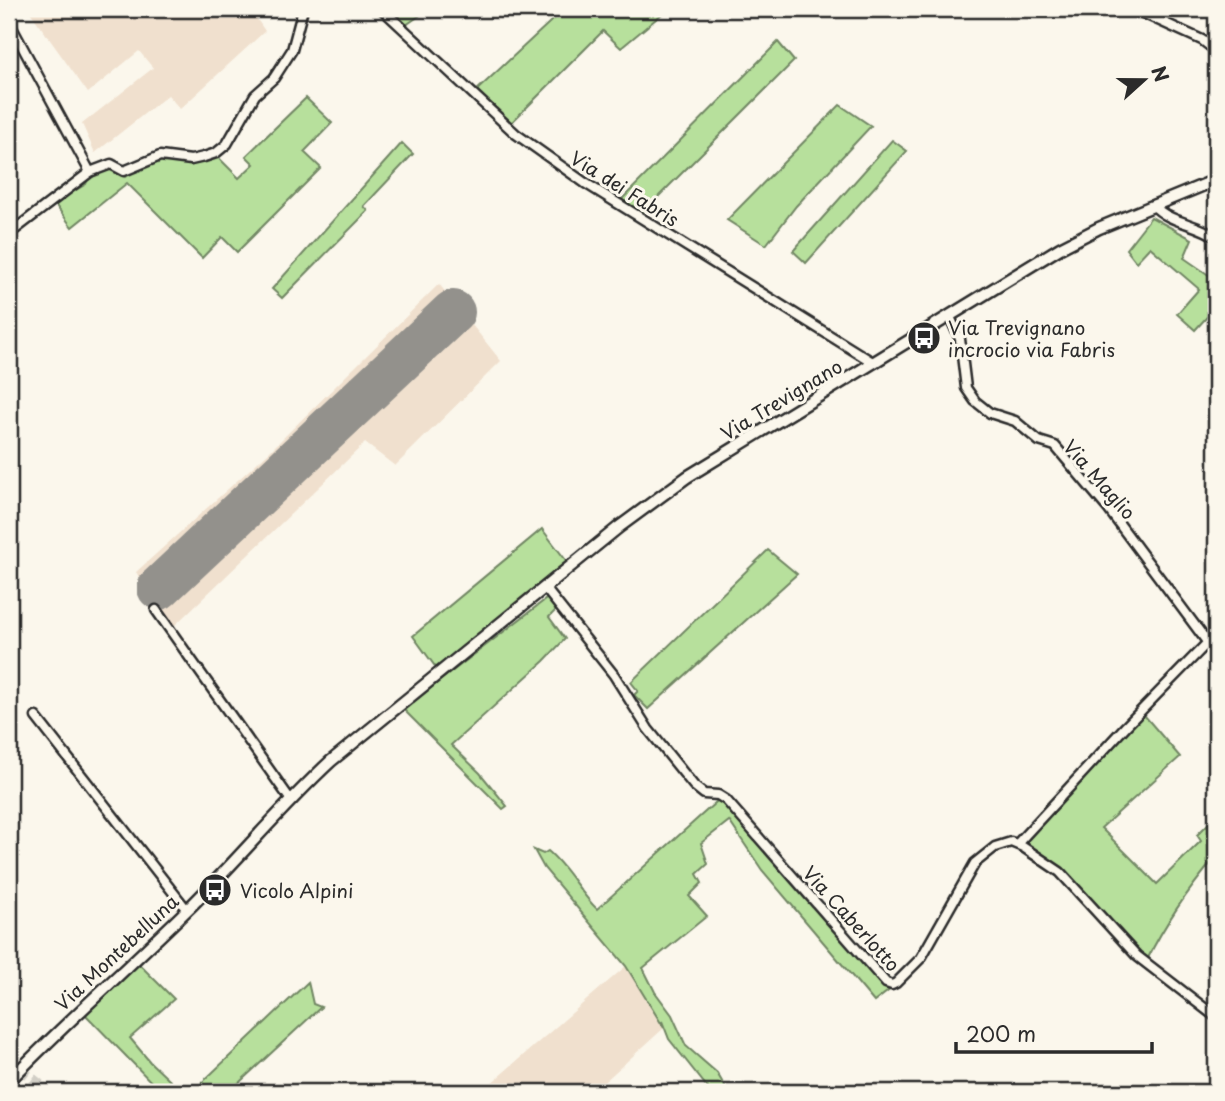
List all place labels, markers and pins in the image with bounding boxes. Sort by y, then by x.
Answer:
place label: Via Trevignano incrocio via Fabris [948,313,1115,363]
bus stop icon: Via Trevignano incrocio via Fabris [905,319,943,357]
bus stop icon: Vicolo Alpini [196,871,234,909]
place label: Vicolo Alpini [240,876,353,904]

